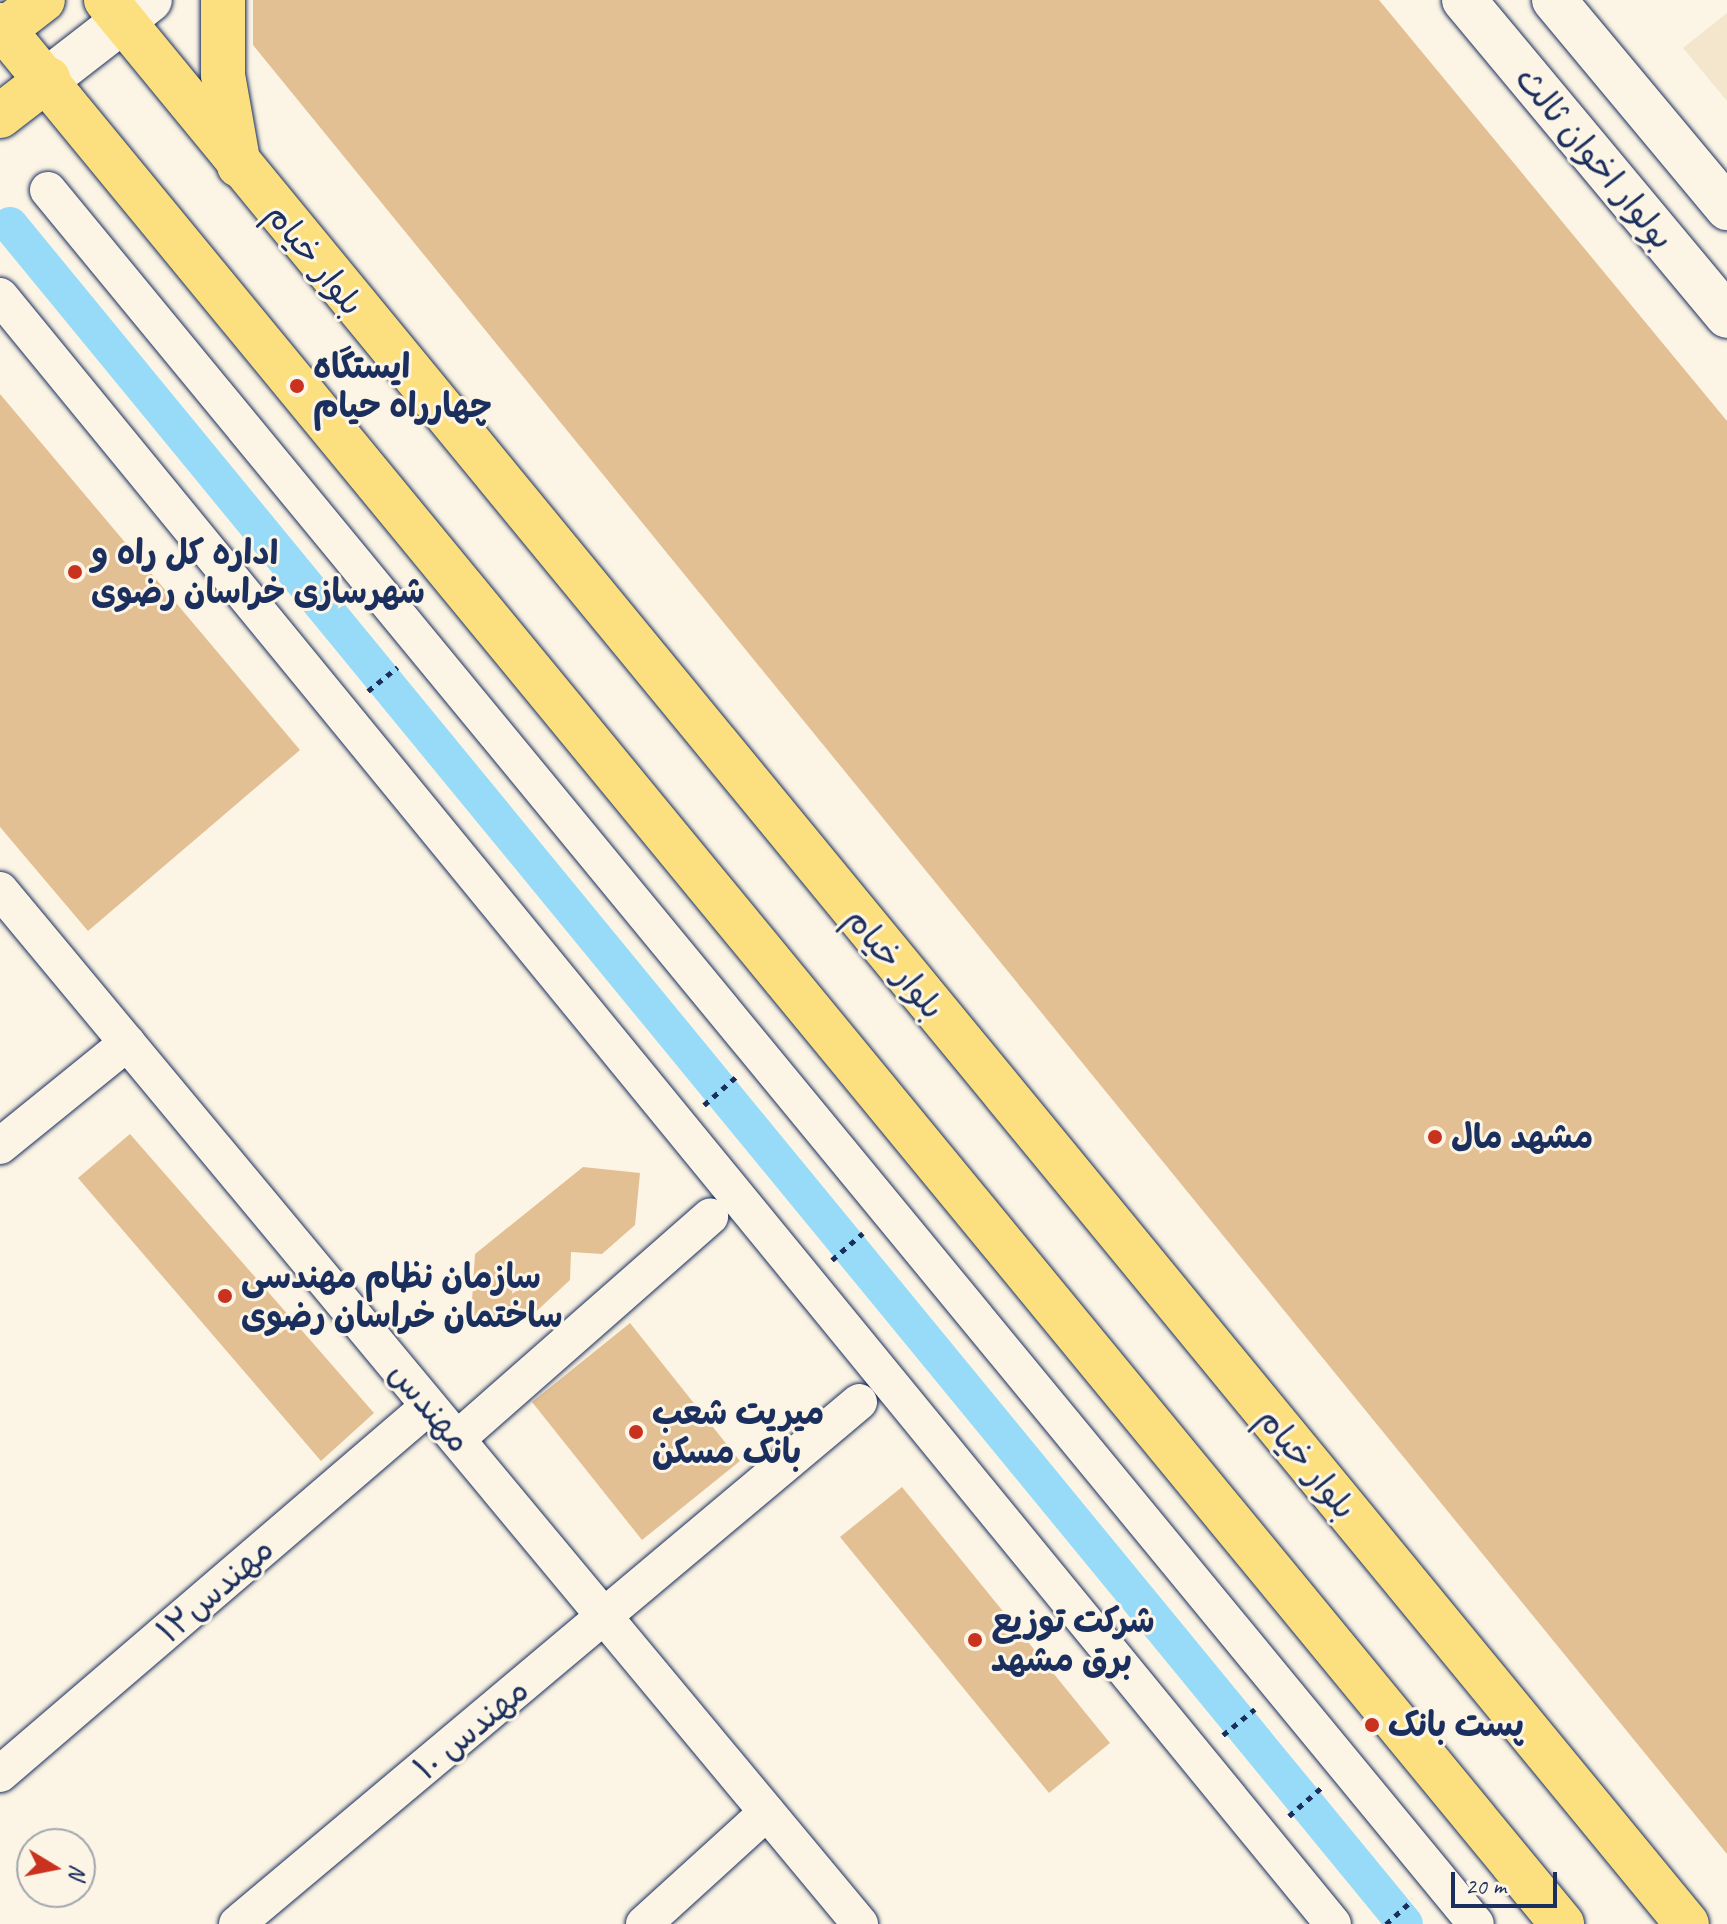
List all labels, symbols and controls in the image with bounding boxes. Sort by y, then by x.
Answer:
street label: بولوار اخوان ثالث [1507,58,1683,258]
street label: بلوار خیام [257,194,373,324]
place label: ایستگاه چهارراه حیام [313,346,492,426]
marker: ایستگاه چهارراه حیام [288,377,306,395]
place label: اداره کل راه و شهرسازی خراسان رضوی [91,532,425,612]
marker: اداره کل راه و شهرسازی خراسان رضوی [66,563,84,581]
street label: بلوار خیام [837,899,953,1027]
place label: مشهد مال [1451,1117,1593,1157]
marker: مشهد مال [1426,1128,1444,1146]
place label: سازمان نظام مهندسی ساختمان خراسان رضوی [241,1256,563,1336]
marker: سازمان نظام مهندسی ساختمان خراسان رضوی [216,1287,234,1305]
street label: مهندس [380,1353,480,1461]
place label: میریت شعب بانک مسکن [652,1392,824,1472]
street label: بلوار خیام [1249,1399,1365,1527]
marker: میریت شعب بانک مسکن [627,1423,645,1441]
street label: مهندس۱۲ [148,1528,282,1652]
place label: شرکت توزیع برق مشهد [991,1600,1155,1680]
marker: شرکت توزیع برق مشهد [966,1631,984,1649]
street label: مهندس ۱۰ [405,1669,537,1789]
place label: پست بانک [1388,1705,1524,1745]
marker: پست بانک [1363,1716,1381,1734]
north arrow [16,1828,96,1908]
scale bar [1455,1856,1561,1906]
text: N [63,1863,93,1881]
text: 20 m [1465,1871,1506,1901]

